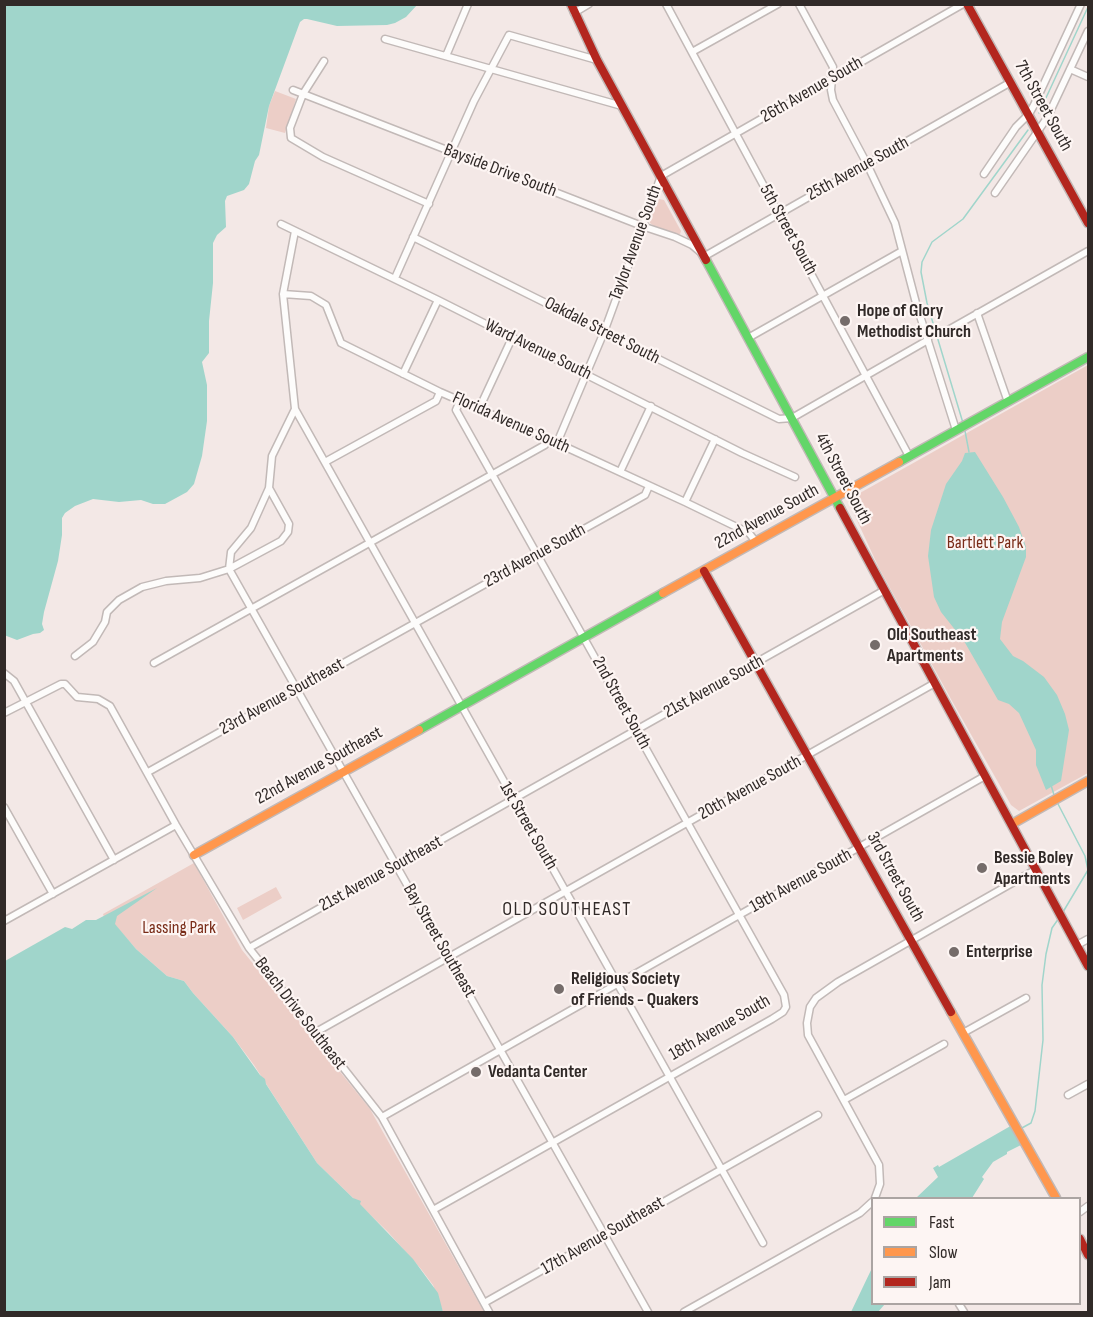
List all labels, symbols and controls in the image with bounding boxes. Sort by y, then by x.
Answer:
street label: 26th Avenue South [757,52,867,128]
street label: 7th Street South [1009,57,1077,155]
street label: 25th Avenue South [803,132,913,206]
street label: Bayside Drive South [440,140,560,202]
street label: 5th Street South [754,181,822,279]
street label: Taylor Avenue South [605,182,667,304]
street label: Oakdale Street South [541,293,663,369]
place label: Hope of Glory Methodist Church [857,300,971,342]
marker: Hope of Glory Methodist Church [838,314,852,328]
street label: Ward Avenue South [481,315,595,385]
street label: Florida Avenue South [449,387,573,459]
street label: 4th Street South [810,430,876,528]
street label: 22nd Avenue South [711,480,823,554]
street label: 23rd Avenue South [480,519,590,593]
park label: Bartlett Park [947,532,1023,554]
place label: Old Southeast Apartments [887,624,976,666]
marker: Old Southeast Apartments [868,638,882,652]
street label: 21st Avenue South [660,651,768,723]
street label: 2nd Street South [587,653,655,753]
street label: 23rd Avenue Southeast [216,654,348,740]
street label: 22nd Avenue Southeast [252,722,386,810]
street label: 20th Avenue South [695,751,805,825]
street label: 1st Street South [494,778,562,874]
street label: 3rd Street South [861,828,929,926]
street label: 21st Avenue Southeast [316,831,446,917]
street label: 19th Avenue South [746,844,856,918]
place label: Bessie Boley Apartments [994,847,1073,890]
marker: Bessie Boley Apartments [975,861,989,875]
street label: Bay Street Southeast [398,880,480,1002]
district label: OLD SOUTHEAST [502,898,632,922]
park label: Lassing Park [142,917,216,939]
place label: Enterprise [966,941,1033,963]
marker: Enterprise [947,945,961,959]
street label: Beach Drive Southeast [250,954,350,1074]
place label: Religious Society of Friends - Quakers [571,968,699,1010]
marker: Religious Society of Friends - Quakers [552,982,566,996]
street label: 18th Avenue South [666,990,774,1066]
place label: Vedanta Center [488,1061,587,1083]
marker: Vedanta Center [469,1065,483,1079]
street label: 17th Avenue Southeast [538,1192,668,1280]
legend [871,1197,1081,1305]
text: Fast [929,1212,954,1233]
text: Slow [929,1242,958,1263]
text: Jam [929,1272,951,1293]

